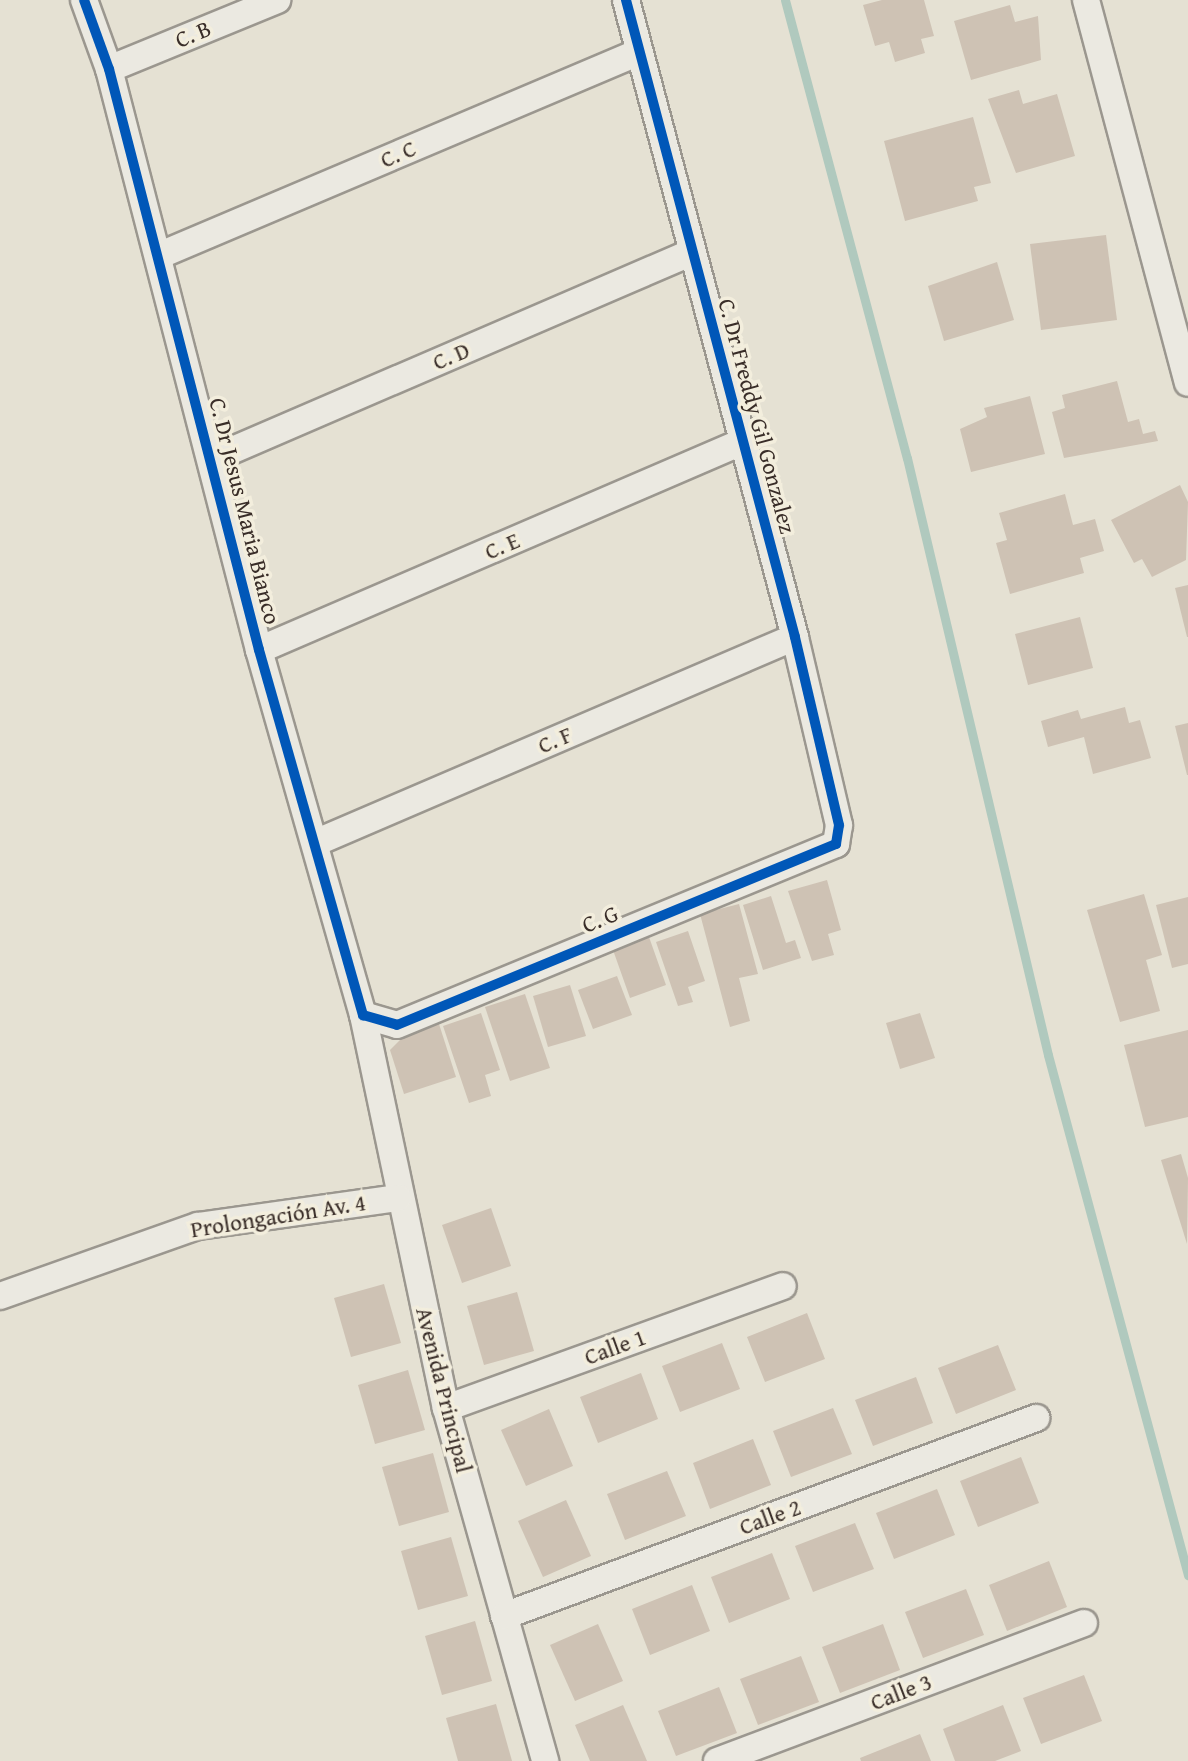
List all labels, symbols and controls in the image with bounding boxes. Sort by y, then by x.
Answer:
street label: C. B [171,14,215,54]
street label: C. C [376,134,420,174]
street label: C. Dr Freddy Gil Gonzalez [712,296,802,536]
street label: C. D [429,336,473,376]
street label: C. Dr Jesus Maria Bianco [204,395,286,627]
street label: C. E [481,527,523,565]
street label: C. F [534,721,576,759]
street label: C. G [578,899,622,939]
street label: Prolongación Av. 4 [189,1189,367,1243]
street label: Avenida Principal [410,1304,478,1476]
street label: Calle 1 [581,1323,649,1371]
street label: Calle 2 [736,1493,804,1541]
street label: Calle 3 [867,1668,935,1716]

